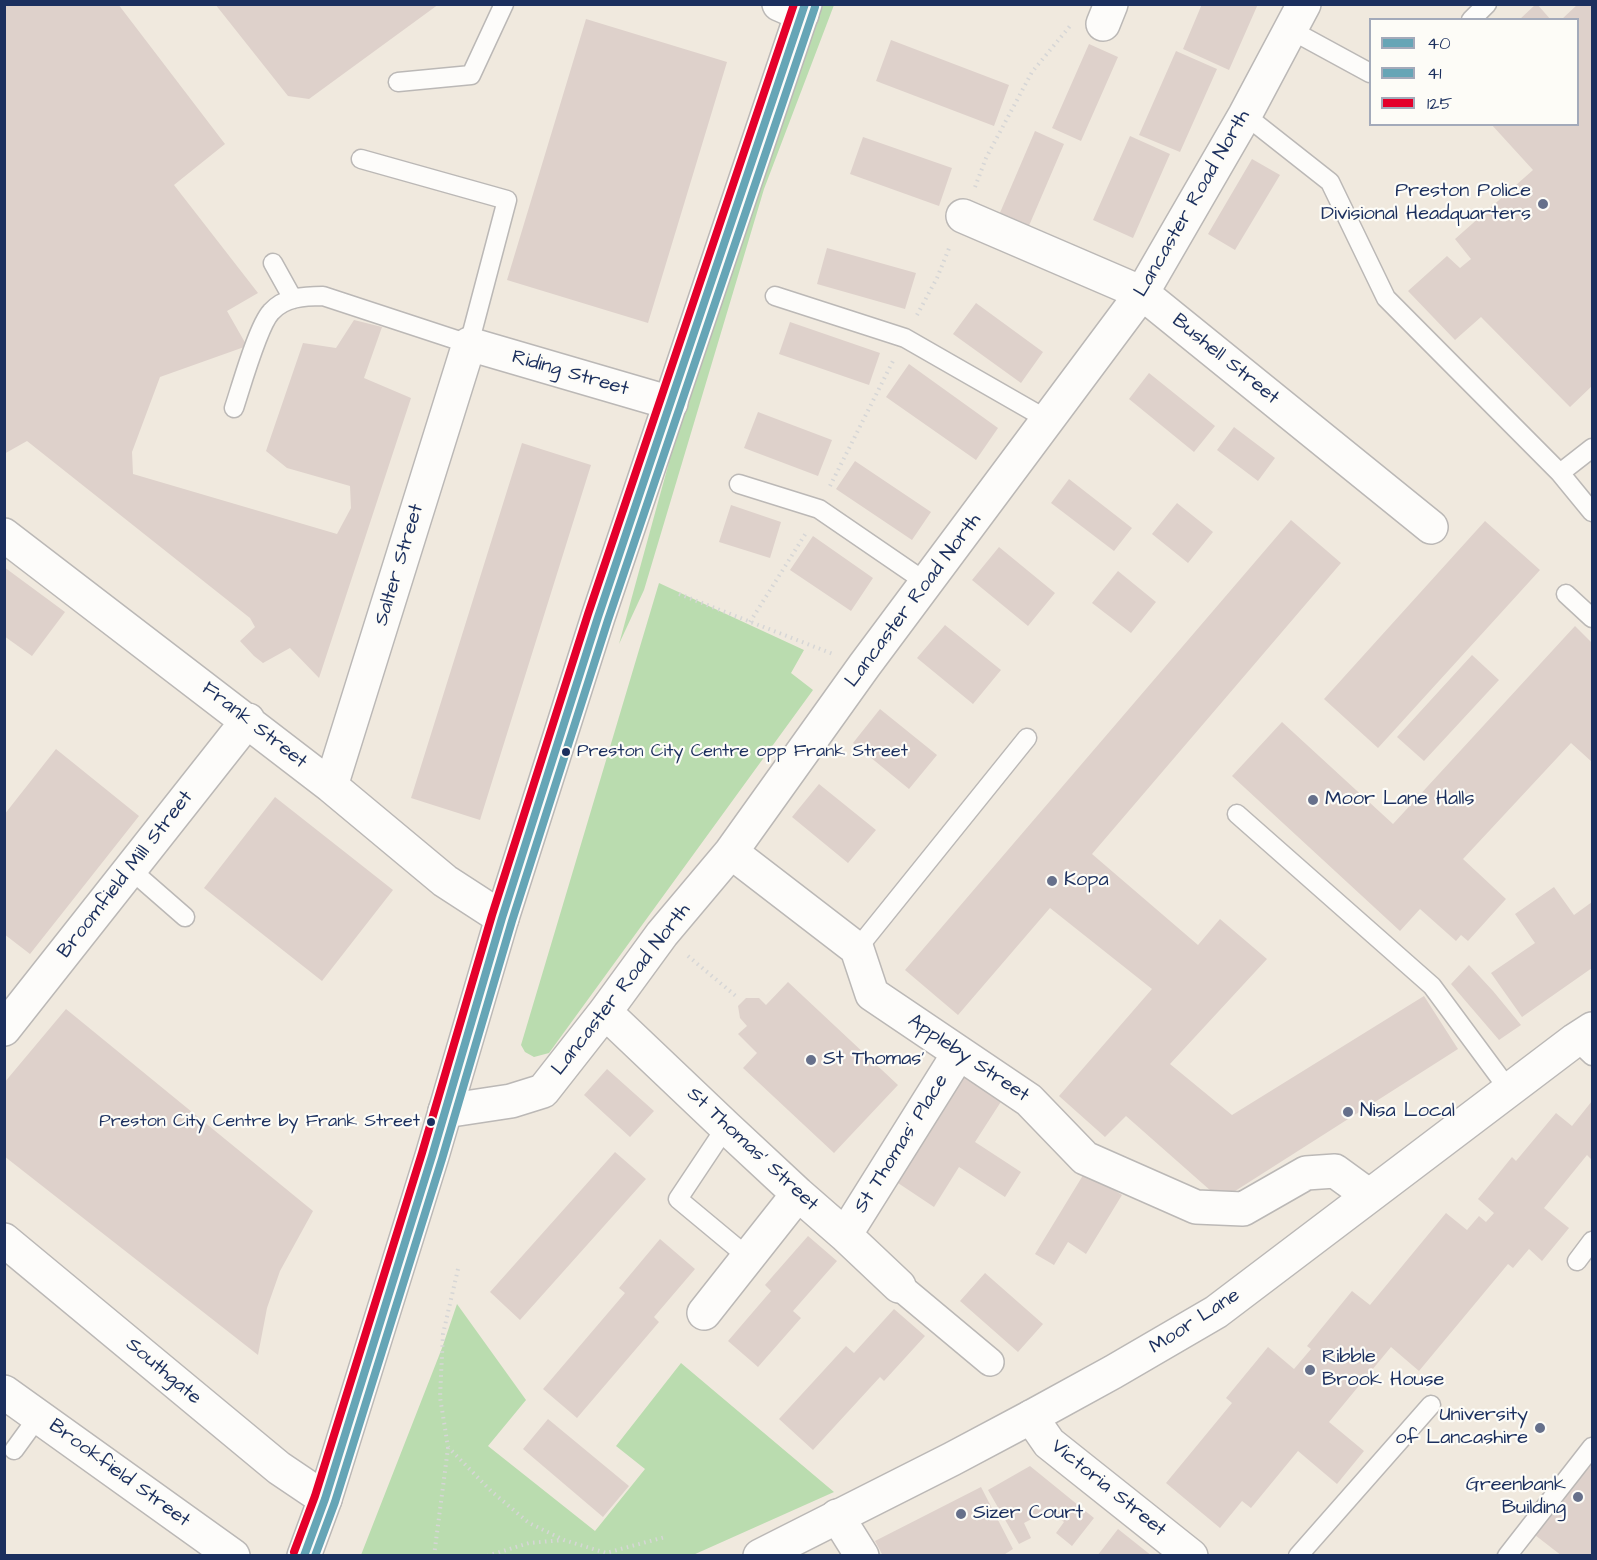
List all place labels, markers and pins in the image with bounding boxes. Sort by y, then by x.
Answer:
place label: Preston Police Divisional Headquarters [1321,180,1531,227]
marker: Preston Police Divisional Headquarters [1536,197,1550,211]
place label: Preston City Centre opp Frank Street [577,741,908,763]
marker: Preston City Centre opp Frank Street [560,746,572,758]
place label: Moor Lane Halls [1325,788,1475,812]
marker: Moor Lane Halls [1306,793,1320,807]
place label: Kopa [1064,869,1109,893]
marker: Kopa [1045,874,1059,888]
place label: St Thomas' [823,1048,925,1072]
marker: St Thomas' [804,1053,818,1067]
place label: Nisa Local [1360,1100,1455,1124]
marker: Nisa Local [1341,1105,1355,1119]
place label: Preston City Centre by Frank Street [99,1111,420,1133]
marker: Preston City Centre by Frank Street [425,1116,437,1128]
place label: Ribble Brook House [1322,1346,1444,1393]
marker: Ribble Brook House [1303,1363,1317,1377]
place label: University of Lancashire [1395,1404,1528,1451]
marker: University of Lancashire [1533,1421,1547,1435]
place label: Greenbank Building [1466,1474,1566,1521]
marker: Greenbank Building [1571,1490,1585,1504]
place label: Sizer Court [973,1502,1083,1526]
marker: Sizer Court [954,1507,968,1521]

